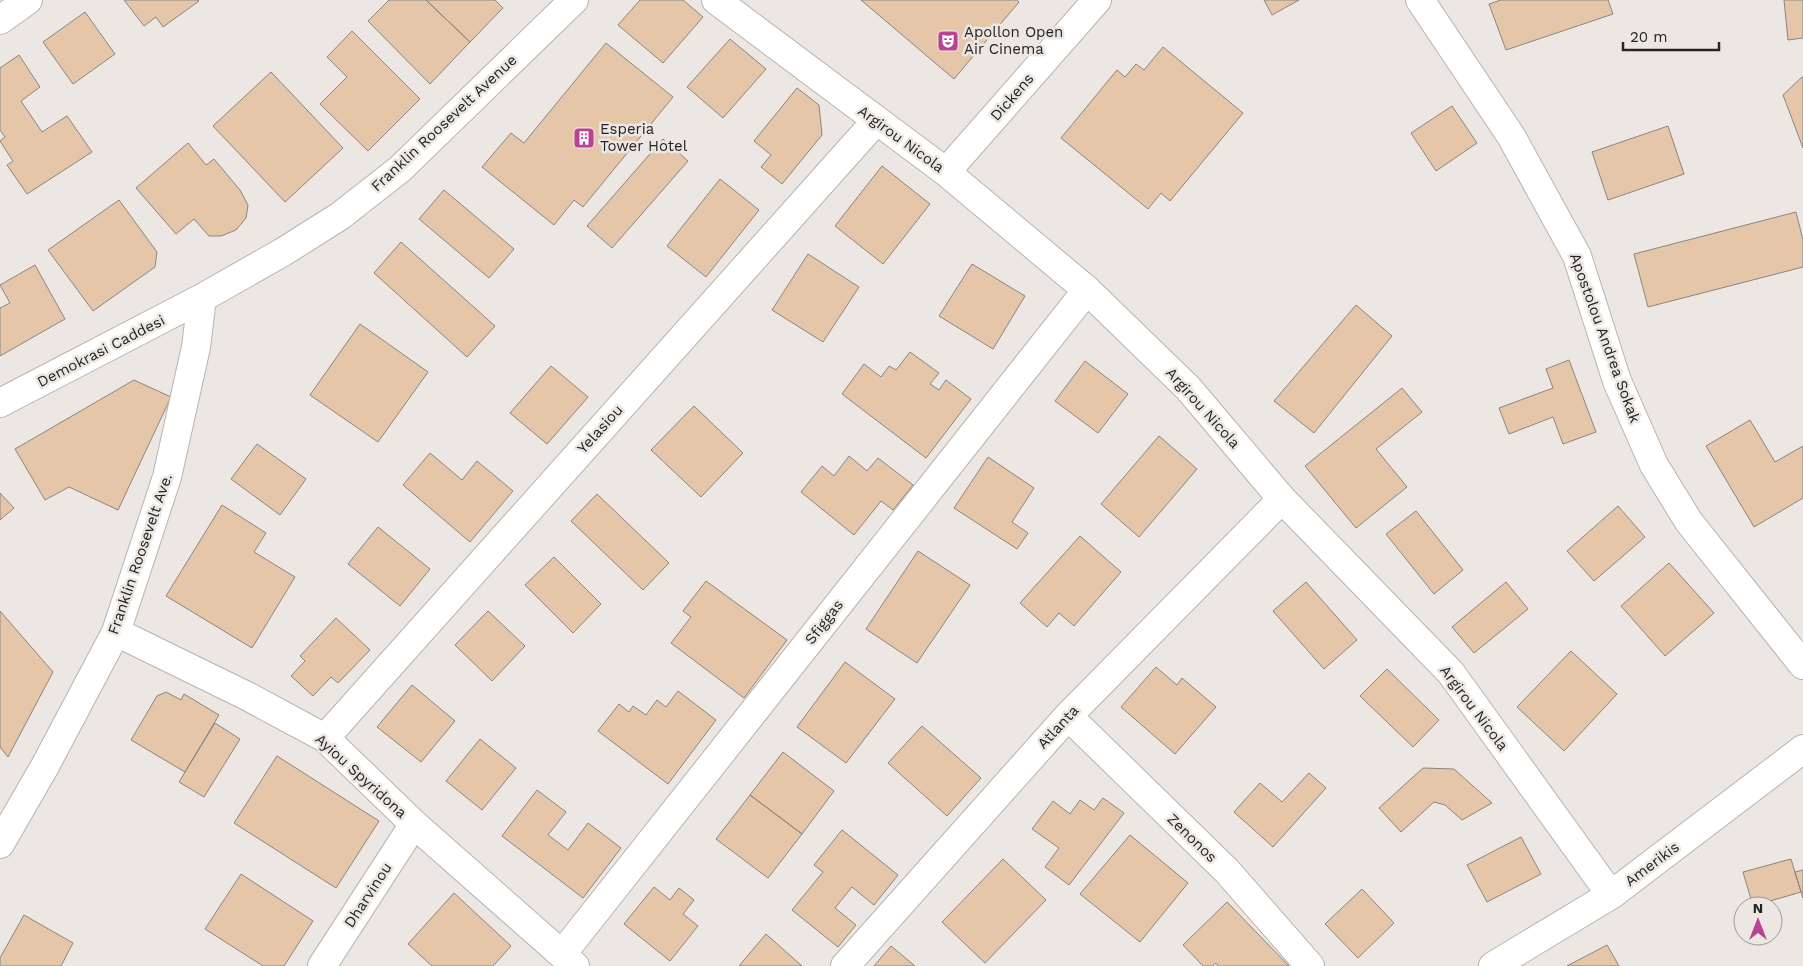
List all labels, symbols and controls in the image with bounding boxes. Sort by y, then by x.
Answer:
scale bar [1623,20,1719,52]
place label: Apollon Open Air Cinema [964,23,1063,58]
text: 20 m [1630,28,1668,46]
theatre icon: Apollon Open Air Cinema [936,29,960,53]
street label: Franklin Roosevelt Avenue [368,51,520,195]
street label: Dickens [986,69,1038,124]
street label: Argirou Nicola [854,102,948,177]
place label: Esperia Tower Hotel [600,120,688,155]
building icon: Esperia Tower Hotel [572,126,596,150]
street label: Apostolou Andrea Sokak [1566,251,1644,426]
street label: Demokrasi Caddesi [34,311,168,391]
street label: Argirou Nicola [1162,364,1244,452]
street label: Yelasiou [573,401,627,457]
street label: Franklin Roosevelt Ave. [104,471,176,637]
street label: Sfiggas [801,596,847,648]
street label: Argirou Nicola [1436,662,1512,755]
street label: Atlanta [1033,701,1083,752]
street label: Ayiou Spyridona [311,730,411,822]
street label: Zenonos [1163,810,1221,866]
street label: Amerikis [1621,838,1683,890]
street label: Dharvinou [340,859,396,931]
north arrow [1733,896,1783,946]
text: N [1753,900,1763,916]

